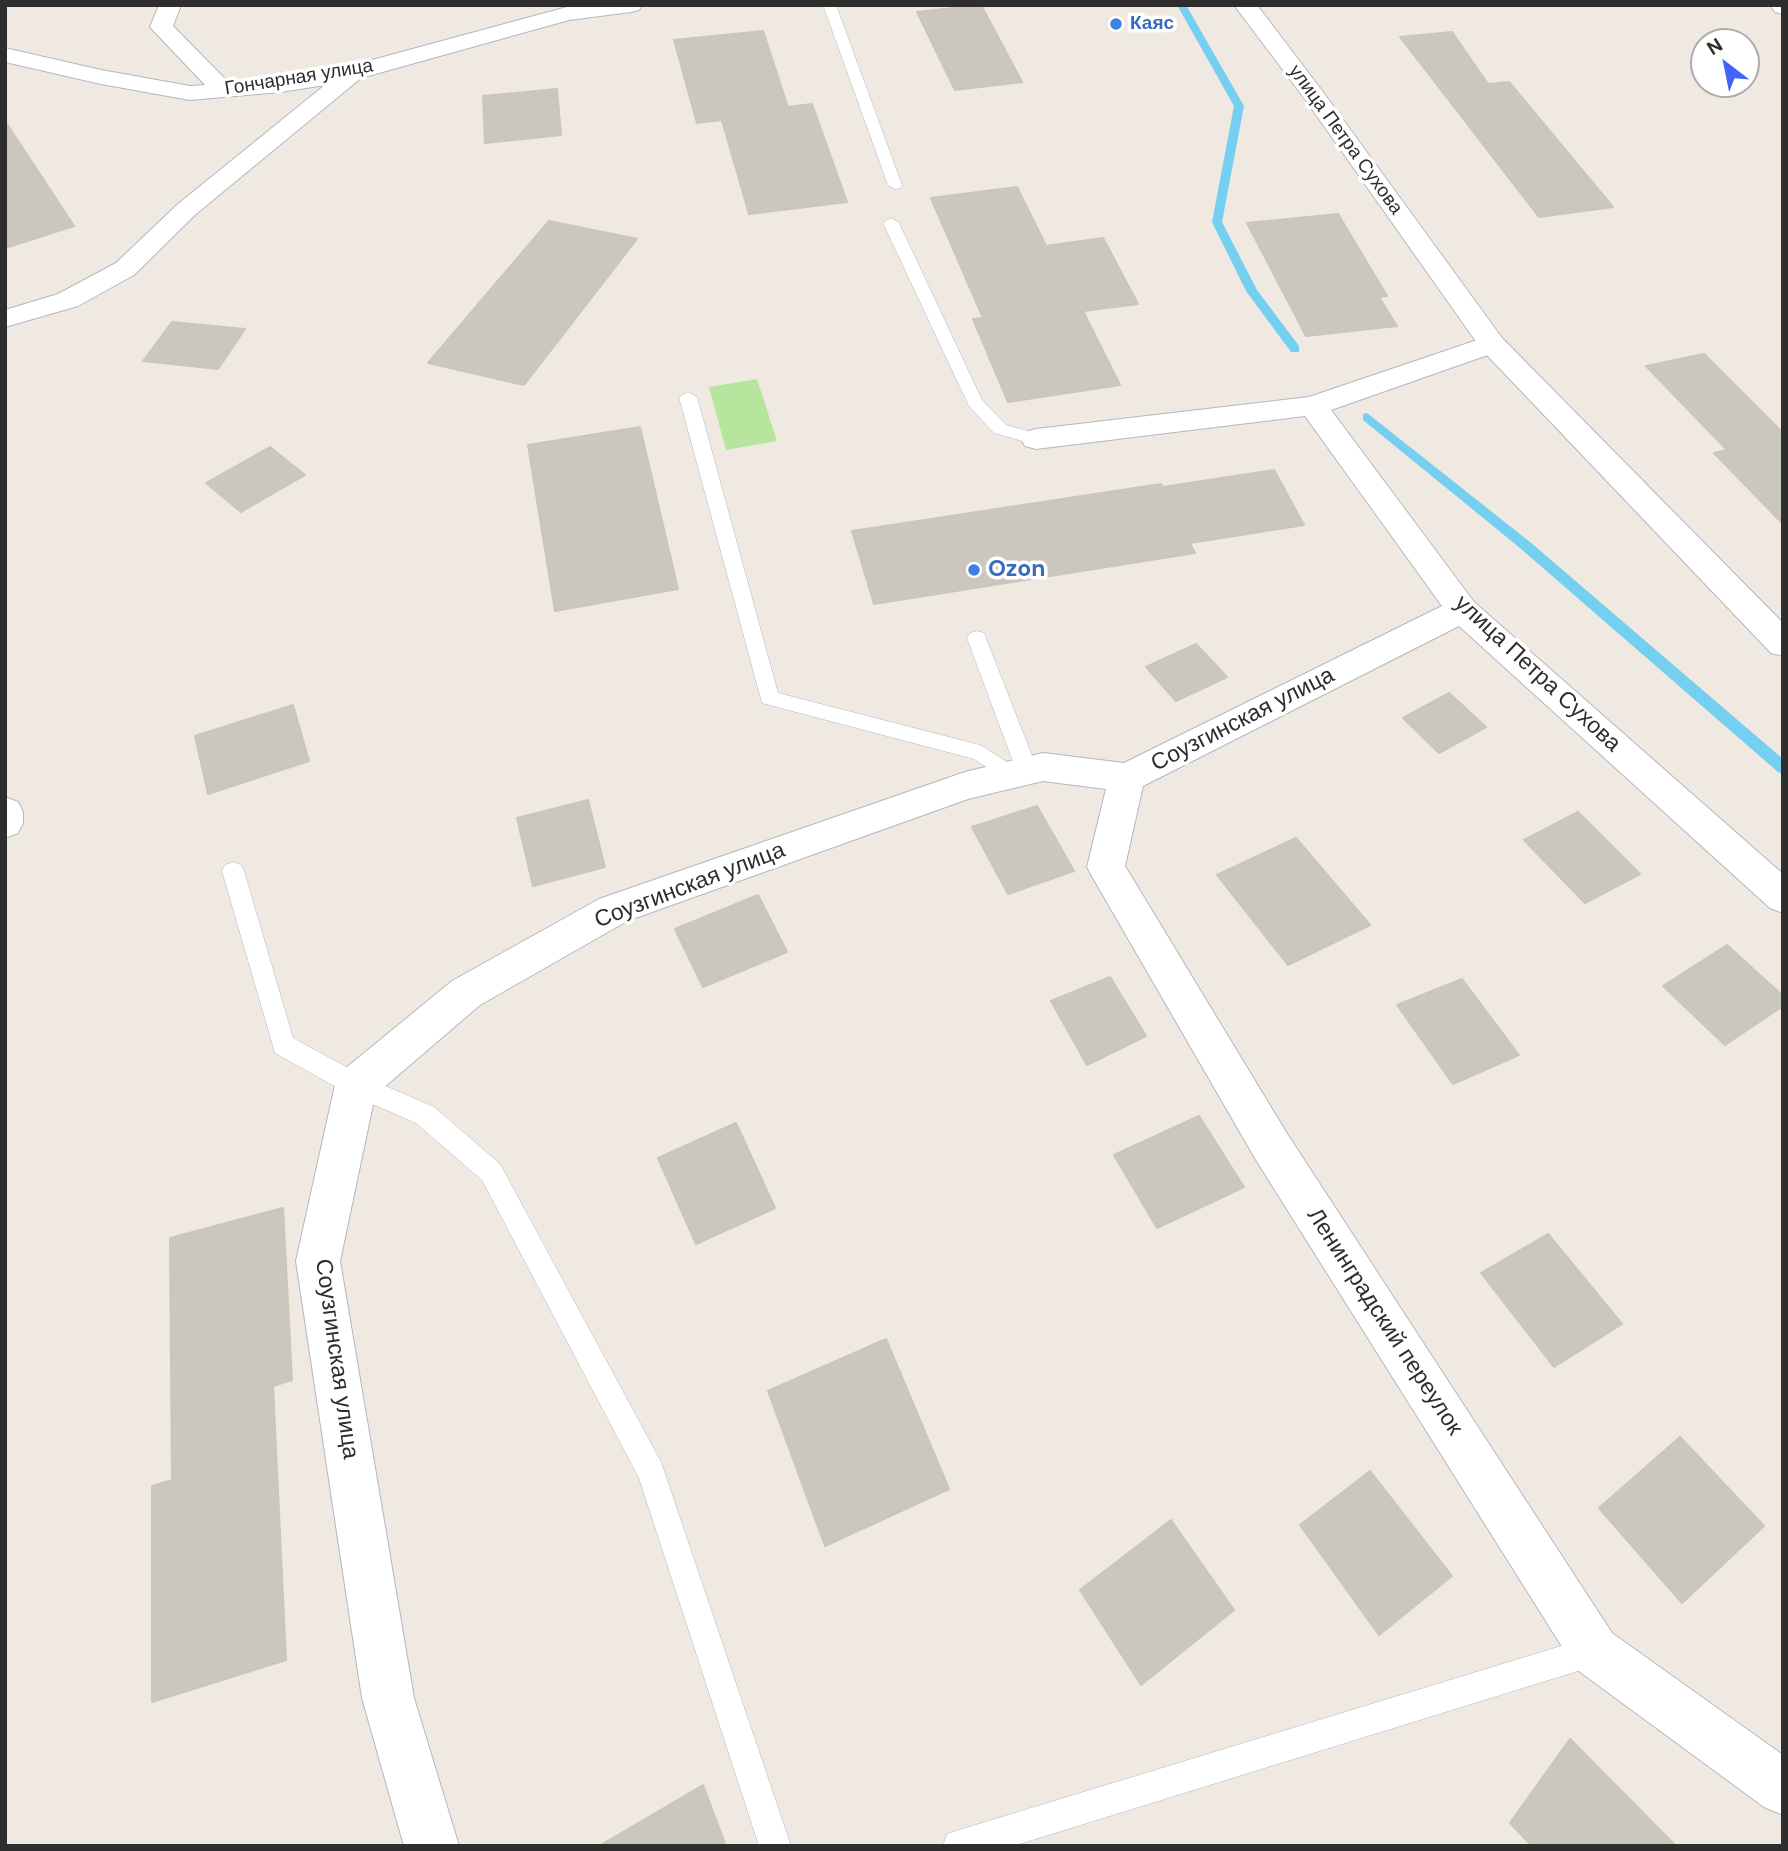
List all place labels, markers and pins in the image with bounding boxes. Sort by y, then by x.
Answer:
place label: Каяс [1130,13,1174,35]
marker: Каяс [1108,16,1124,32]
place label: Ozon [988,556,1046,584]
marker: Ozon [966,562,982,578]

